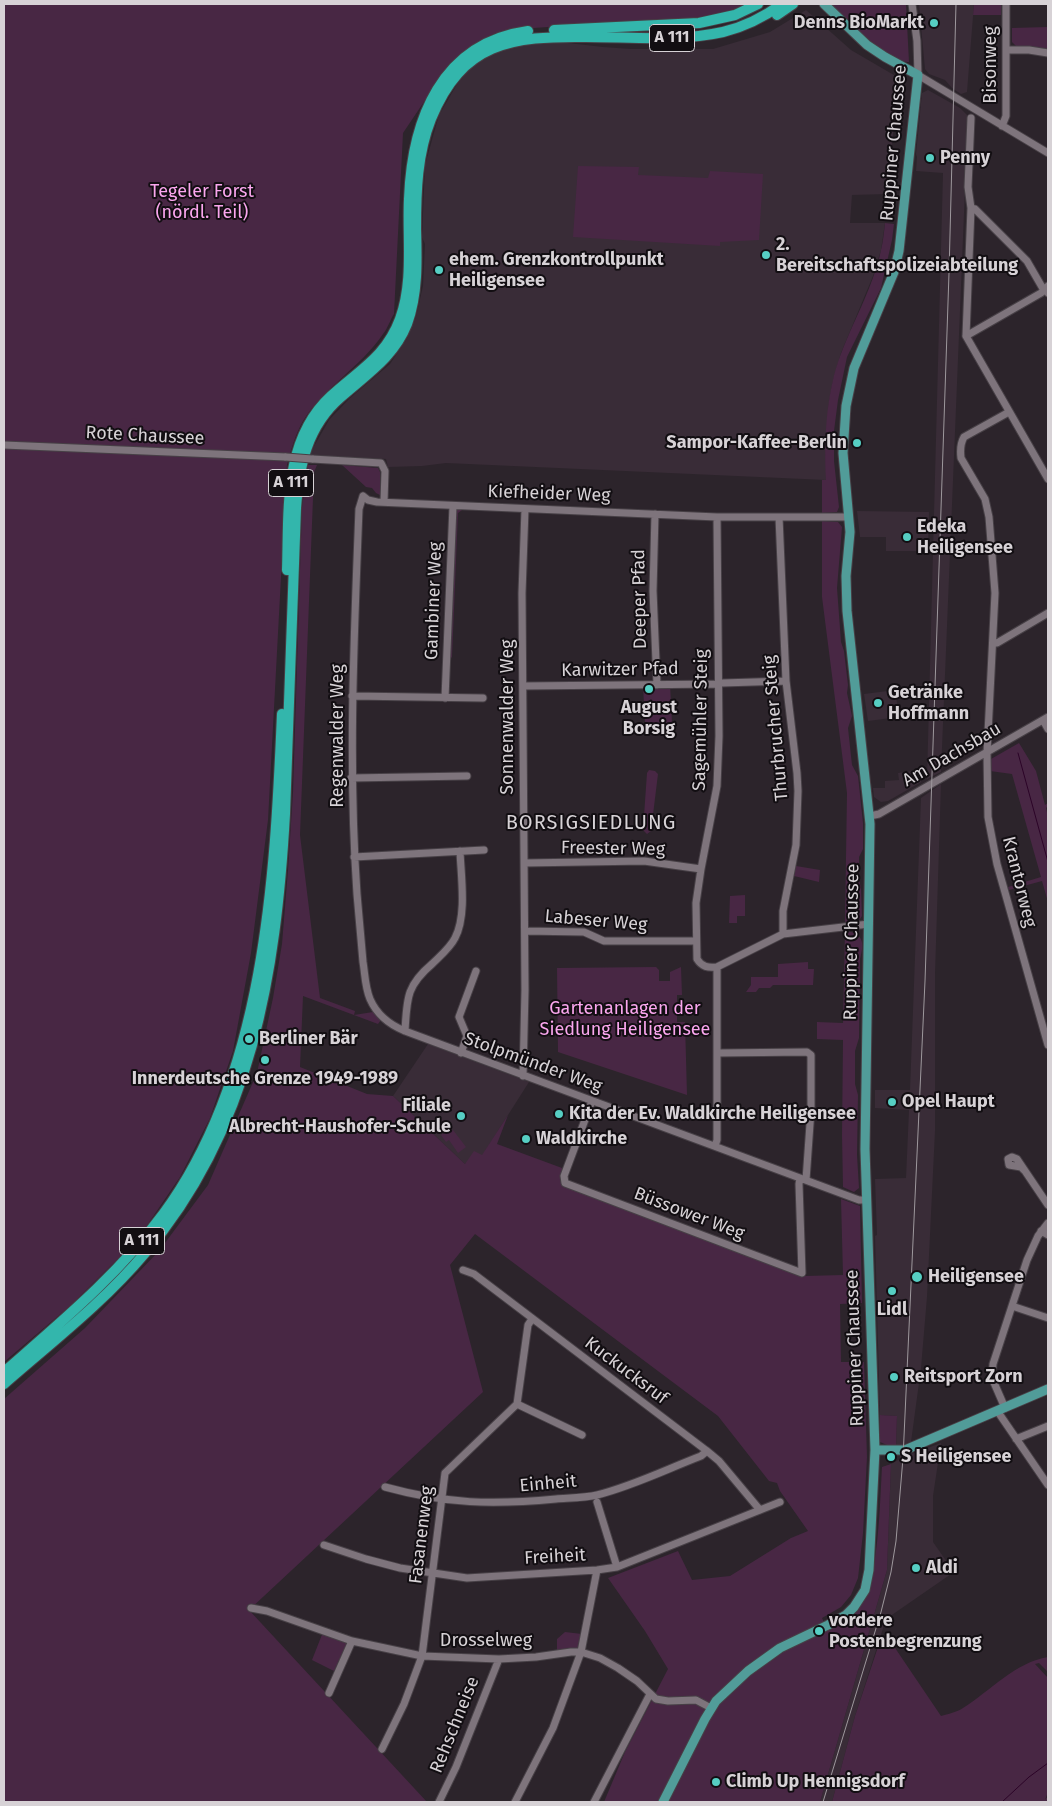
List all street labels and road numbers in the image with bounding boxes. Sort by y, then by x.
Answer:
road number: A 111 [650,24,694,52]
street label: Bisonweg [980,26,1002,104]
street label: Ruppiner Chaussee [876,64,912,222]
street label: Rote Chaussee [85,422,205,450]
road number: A 111 [268,469,314,496]
street label: Kiefheider Weg [487,481,611,507]
street label: Gambiner Weg [421,542,447,660]
street label: Deeper Pfad [628,549,652,649]
street label: Sonnenwalder Weg [497,639,519,795]
street label: Sagemühler Steig [689,649,713,791]
street label: Thurbrucher Steig [759,654,793,802]
street label: Karwitzer Pfad [561,658,679,682]
street label: Regenwalder Weg [327,664,349,808]
street label: Am Dachsbau [899,718,1005,792]
street label: Krantorweg [997,834,1041,930]
street label: Freester Weg [561,837,665,861]
street label: Ruppiner Chaussee [840,863,864,1021]
street label: Labeser Weg [544,906,648,936]
street label: Stolpmünder Weg [461,1028,605,1098]
street label: Büssower Weg [631,1183,747,1245]
road number: A 111 [120,1228,164,1254]
street label: Ruppiner Chaussee [841,1269,869,1427]
street label: Kuckucksruf [580,1333,672,1409]
street label: Einheit [519,1471,577,1497]
street label: Fasanenweg [405,1485,439,1585]
street label: Freiheit [524,1545,586,1569]
street label: Drosselweg [440,1630,532,1652]
street label: Rehschneise [426,1674,484,1776]

